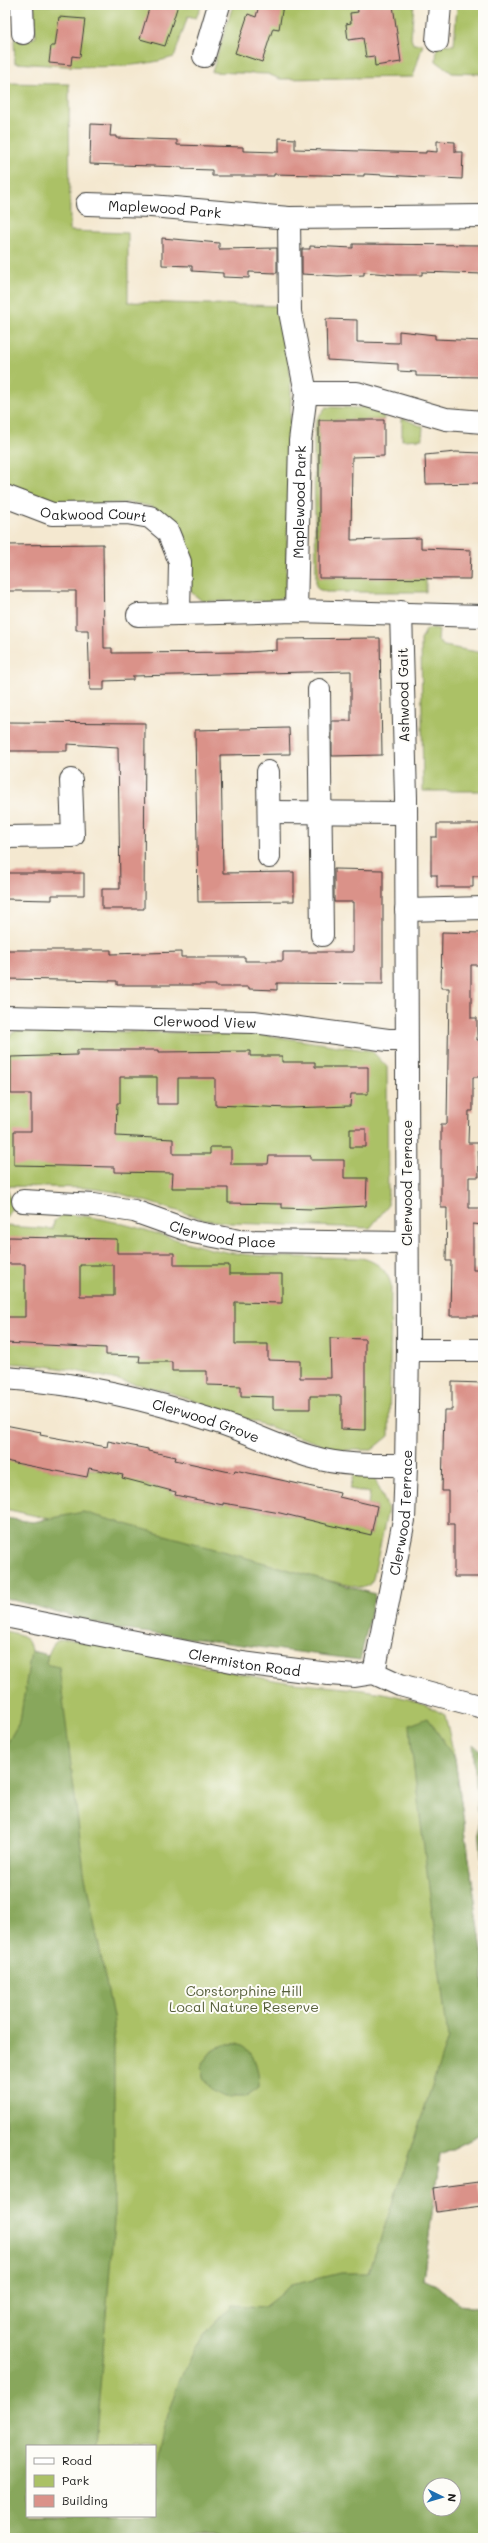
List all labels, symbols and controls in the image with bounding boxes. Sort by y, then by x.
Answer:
street label: Maplewood Park [108,195,222,222]
street label: Maplewood Park [288,445,309,559]
street label: Oakwood Court [37,501,149,526]
street label: Ashwood Gait [393,647,413,743]
street label: Clerwood View [153,1010,257,1032]
street label: Clerwood Terrace [397,1120,416,1246]
street label: Clerwood Place [167,1215,276,1251]
street label: Clerwood Grove [150,1394,263,1446]
street label: Clerwood Terrace [384,1450,416,1577]
street label: Clermiston Road [187,1643,302,1680]
park label: Corstorphine Hill Local Nature Reserve [169,1981,319,2016]
legend [26,2445,156,2517]
text: Road [62,2452,92,2468]
text: Park [62,2472,89,2488]
north arrow [422,2477,462,2517]
text: Building [62,2492,108,2508]
text: N [445,2493,460,2503]

